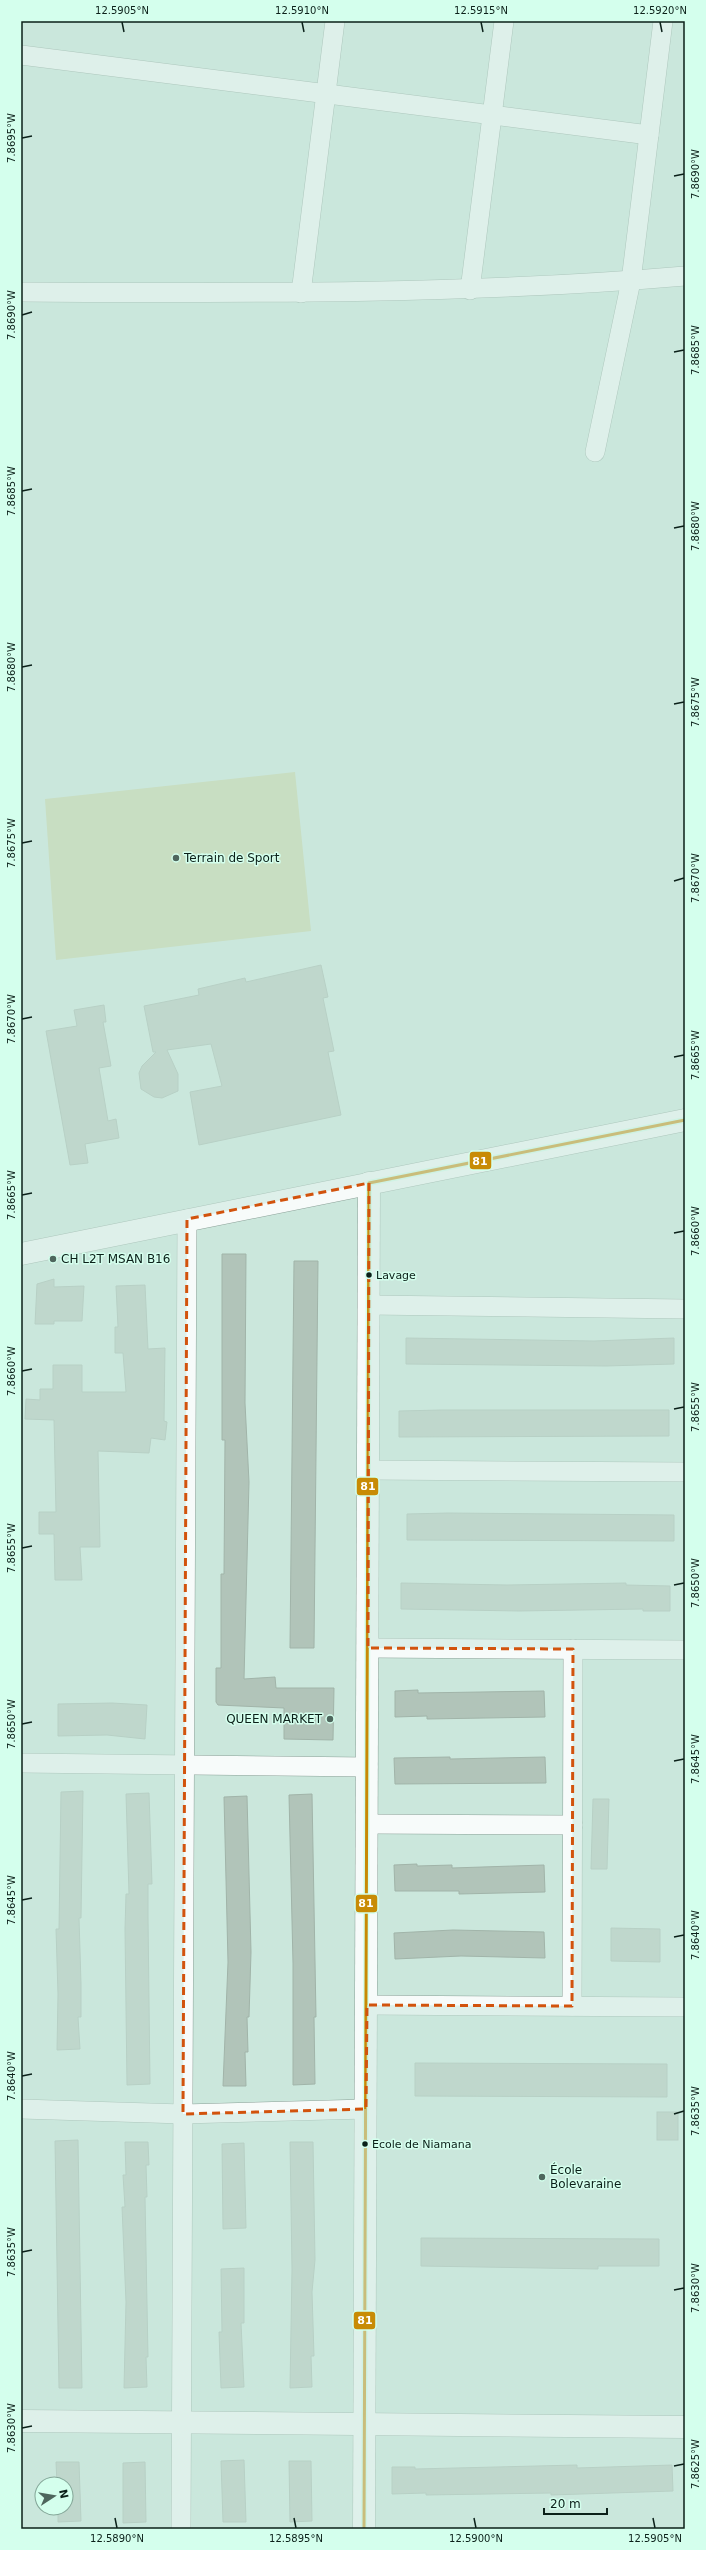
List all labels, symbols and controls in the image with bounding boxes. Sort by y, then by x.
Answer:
text: 12.5905°N [95,5,149,16]
text: 12.5910°N [275,5,329,16]
text: 12.5915°N [454,5,508,16]
text: 12.5920°N [633,5,687,16]
text: 7.8695°W [6,113,17,163]
text: 7.8690°W [690,149,701,199]
text: 7.8690°W [6,290,17,340]
text: 7.8685°W [690,325,701,375]
text: 7.8685°W [6,466,17,516]
text: 7.8680°W [690,501,701,551]
text: 7.8680°W [6,642,17,692]
text: 7.8675°W [690,677,701,727]
text: 7.8675°W [6,818,17,868]
place label: Terrain de Sport [183,851,280,865]
marker: Terrain de Sport [171,853,181,863]
text: 7.8670°W [690,853,701,903]
text: 7.8670°W [6,994,17,1044]
text: 7.8665°W [690,1030,701,1080]
line badge: 81 [469,1151,492,1170]
text: 81 [472,1155,488,1168]
text: 7.8665°W [6,1170,17,1220]
text: 7.8660°W [690,1206,701,1256]
place label: CH L2T MSAN B16 [61,1252,170,1266]
marker: CH L2T MSAN B16 [48,1254,58,1264]
place label: Lavage [376,1269,416,1282]
marker: Lavage [364,1270,374,1280]
text: 7.8660°W [6,1346,17,1396]
text: 7.8655°W [690,1382,701,1432]
line badge: 81 [356,1477,379,1496]
text: 81 [360,1480,376,1493]
text: 7.8655°W [6,1523,17,1573]
text: 7.8650°W [690,1558,701,1608]
text: 7.8650°W [6,1699,17,1749]
place label: QUEEN MARKET [226,1712,323,1726]
marker: QUEEN MARKET [325,1714,335,1724]
text: 7.8645°W [690,1734,701,1784]
text: 7.8645°W [6,1875,17,1925]
line badge: 81 [355,1894,378,1913]
text: 81 [358,1897,374,1910]
text: 7.8640°W [690,1910,701,1960]
text: 7.8640°W [6,2051,17,2101]
text: 7.8635°W [690,2086,701,2136]
place label: Ecole de Niamana [372,2138,472,2151]
marker: Ecole de Niamana [360,2139,370,2149]
place label: École Bolevaraine [550,2162,621,2191]
marker: École Bolevaraine [537,2172,547,2182]
text: 7.8635°W [6,2227,17,2277]
text: 7.8630°W [690,2263,701,2313]
line badge: 81 [353,2311,376,2330]
text: 81 [357,2314,373,2327]
text: 7.8630°W [6,2403,17,2453]
text: 7.8625°W [690,2439,701,2489]
north arrow [34,2476,74,2516]
text: N [56,2488,71,2500]
scale bar [544,2490,607,2516]
text: 20 m [550,2497,581,2511]
text: 12.5890°N [90,2533,144,2544]
text: 12.5895°N [269,2533,323,2544]
text: 12.5900°N [449,2533,503,2544]
text: 12.5905°N [628,2533,682,2544]

